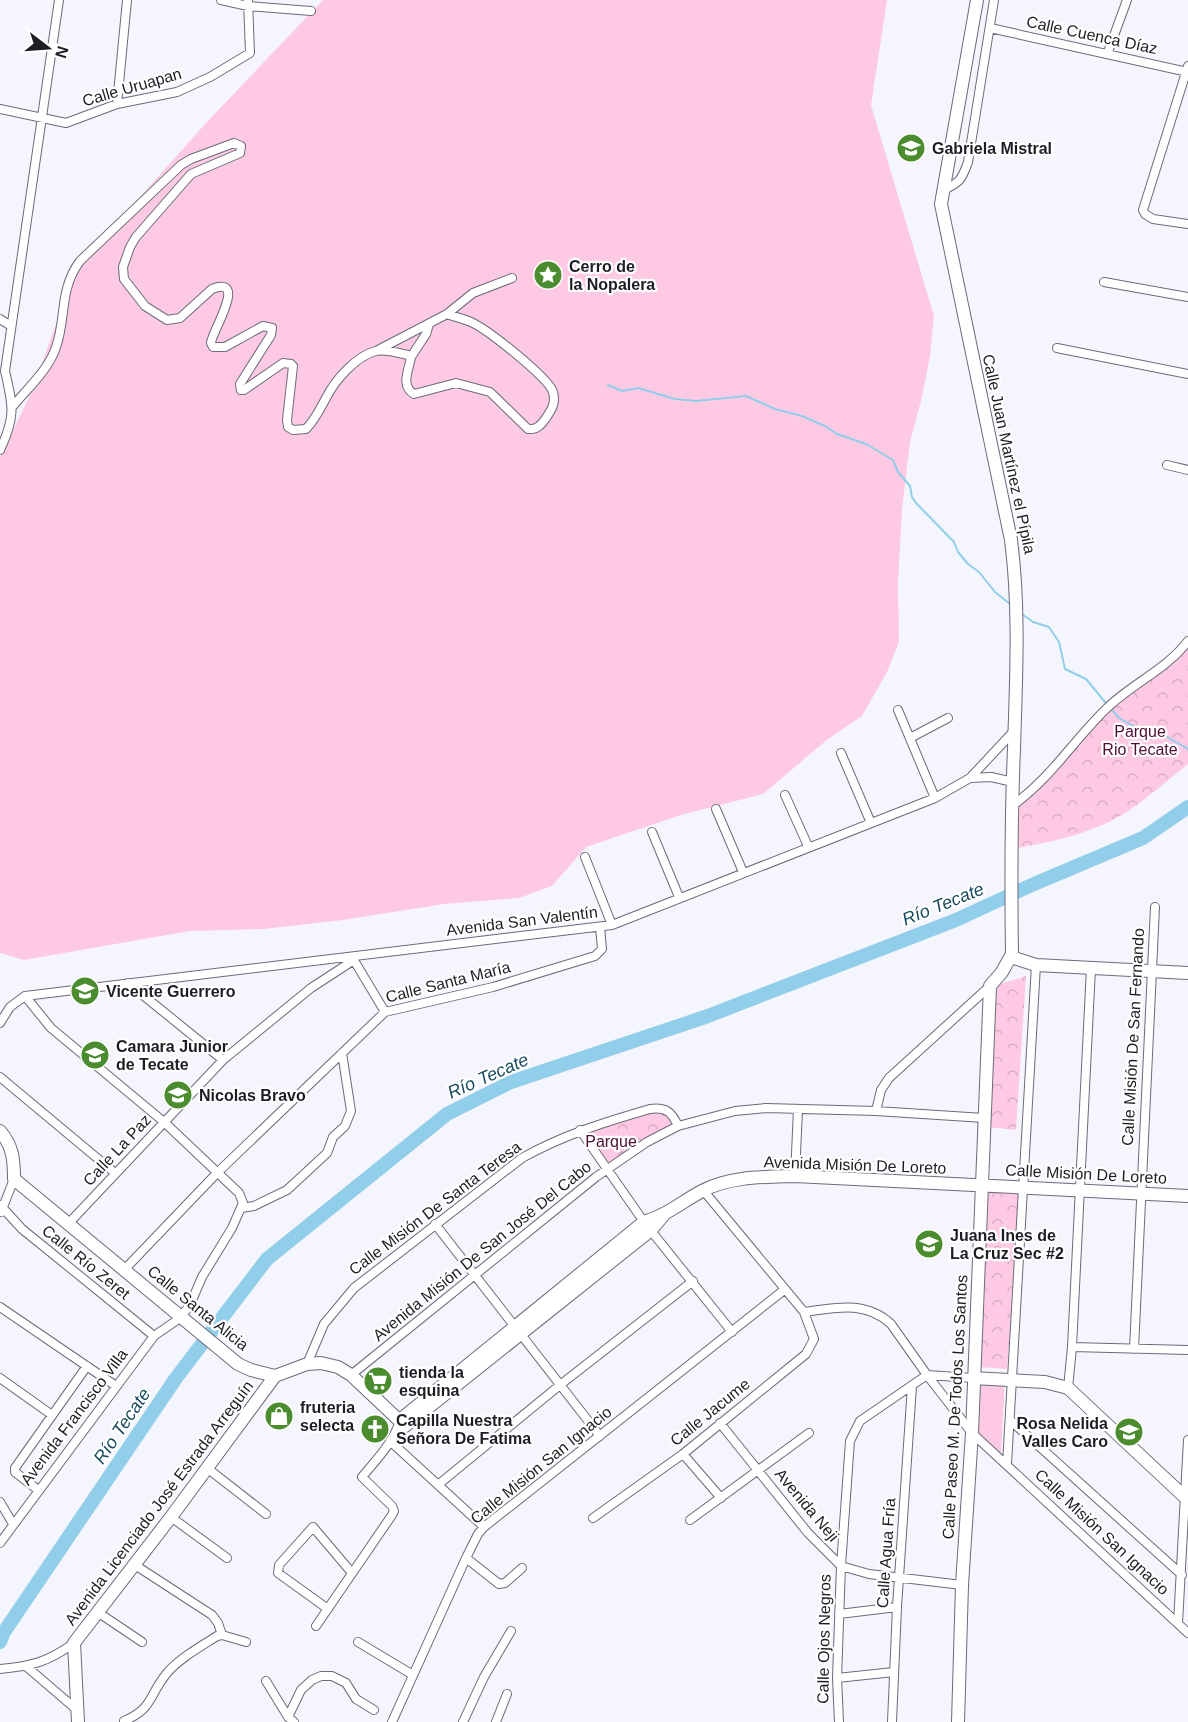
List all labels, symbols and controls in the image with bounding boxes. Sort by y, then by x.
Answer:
street label: Calle Cuenca Díaz [1025,13,1159,57]
north arrow [18,18,78,78]
text: N [52,44,72,60]
street label: Calle Uruapan [80,65,184,109]
school or university icon: Gabriela Mistral [895,132,927,164]
place label: Gabriela Mistral [932,140,1052,157]
place label: Cerro de la Nopalera [569,258,655,293]
place icon: Cerro de la Nopalera [532,259,564,291]
street label: Calle Juan Martínez el Pípila [980,353,1039,555]
park label: Parque Rio Tecate [1102,723,1178,758]
water label: Río Tecate [899,879,987,929]
street label: Avenida San Valentín [445,903,599,939]
street label: Calle Misión De San Fernando [1119,928,1147,1146]
street label: Calle Santa María [384,958,512,1006]
school or university icon: Vicente Guerrero [69,975,101,1007]
place label: Vicente Guerrero [106,983,236,1000]
place label: Camara Junior de Tecate [116,1038,228,1073]
school or university icon: Camara Junior de Tecate [79,1039,111,1071]
water label: Río Tecate [444,1049,532,1103]
school or university icon: Nicolas Bravo [162,1079,194,1111]
place label: Nicolas Bravo [199,1087,306,1104]
street label: Calle La Paz [80,1111,154,1189]
park label: Parque [585,1133,637,1150]
street label: Calle Misión De Santa Teresa [346,1138,524,1278]
street label: Avenida Misión De Loreto [763,1153,947,1177]
street label: Avenida Misión De San José Del Cabo [370,1158,594,1344]
street label: Calle Misión De Loreto [1005,1161,1167,1187]
street label: Calle Río Zeret [39,1222,134,1303]
place label: Juana Ines de La Cruz Sec #2 [950,1227,1064,1262]
school or university icon: Juana Ines de La Cruz Sec #2 [913,1228,945,1260]
street label: Calle Santa Alicia [144,1262,252,1354]
street label: Calle Paseo M. De Todos Los Santos [940,1274,970,1540]
street label: Avenida Francisco Villa [17,1346,131,1488]
place label: tienda la esquina [399,1364,464,1399]
supermarket icon: tienda la esquina [362,1365,394,1397]
street label: Calle Jacume [667,1375,753,1449]
street label: Avenida Licenciado José Estrada Arreguín [62,1378,256,1628]
water label: Río Tecate [90,1385,154,1467]
place label: fruteria selecta [300,1399,355,1434]
shop icon: fruteria selecta [263,1400,295,1432]
street label: Calle Misión San Ignacio [467,1403,615,1527]
place label: Capilla Nuestra Señora De Fatima [396,1412,531,1447]
church icon: Capilla Nuestra Señora De Fatima [359,1413,391,1445]
place label: Rosa Nelida Valles Caro [1016,1415,1108,1450]
school or university icon: Rosa Nelida Valles Caro [1113,1416,1145,1448]
street label: Avenida Neji [772,1465,842,1545]
street label: Calle Misión San Ignacio [1032,1466,1172,1598]
street label: Calle Agua Fría [874,1497,898,1609]
street label: Calle Ojos Negros [814,1574,834,1704]

